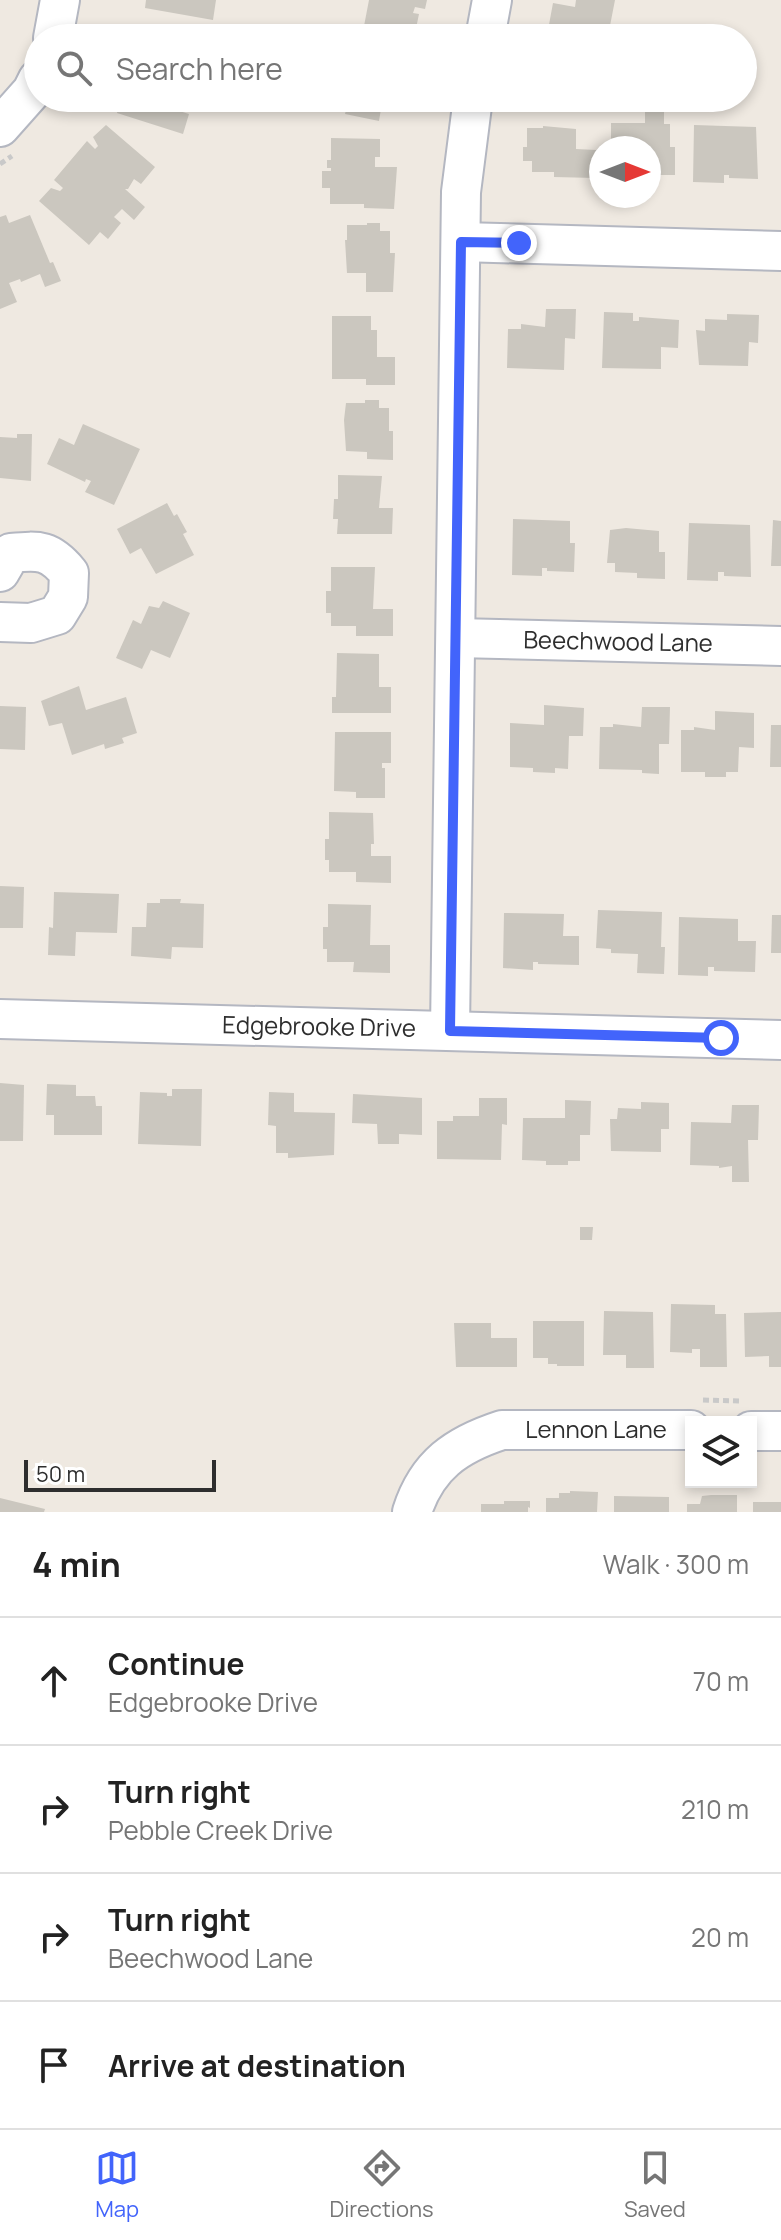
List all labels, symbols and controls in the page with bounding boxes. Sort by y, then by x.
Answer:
search box [24,24,757,112]
icon: search [52,46,96,90]
text: Search here [116,48,283,89]
north arrow [589,136,661,208]
route end [501,225,537,261]
street label: Beechwood Lane [523,622,713,659]
street label: Edgebrooke Drive [222,1007,416,1044]
route start [703,1020,739,1056]
street label: Lennon Lane [525,1412,667,1445]
map controls [685,1416,757,1488]
button: layers [685,1416,757,1488]
scale bar [24,1456,216,1492]
text: 50 m [36,1459,85,1489]
text: 4 min [32,1541,121,1587]
text: Walk · 300 m [603,1546,749,1582]
text: Continue [108,1643,244,1684]
icon: ahead [32,1659,76,1703]
text: 70 m [693,1663,749,1699]
text: Edgebrooke Drive [108,1684,318,1720]
text: Turn right [108,1771,251,1812]
icon: right [32,1787,76,1831]
text: 210 m [681,1791,749,1827]
text: Pebble Creek Drive [108,1812,333,1848]
text: Turn right [108,1899,251,1940]
icon: right [32,1915,76,1959]
text: 20 m [691,1919,749,1955]
text: Beechwood Lane [108,1940,313,1976]
icon: arrive [32,2043,76,2087]
text: Arrive at destination [108,2045,406,2086]
tab: Map [95,2146,139,2224]
tab: Directions [329,2146,434,2224]
tab: Saved [624,2146,686,2224]

